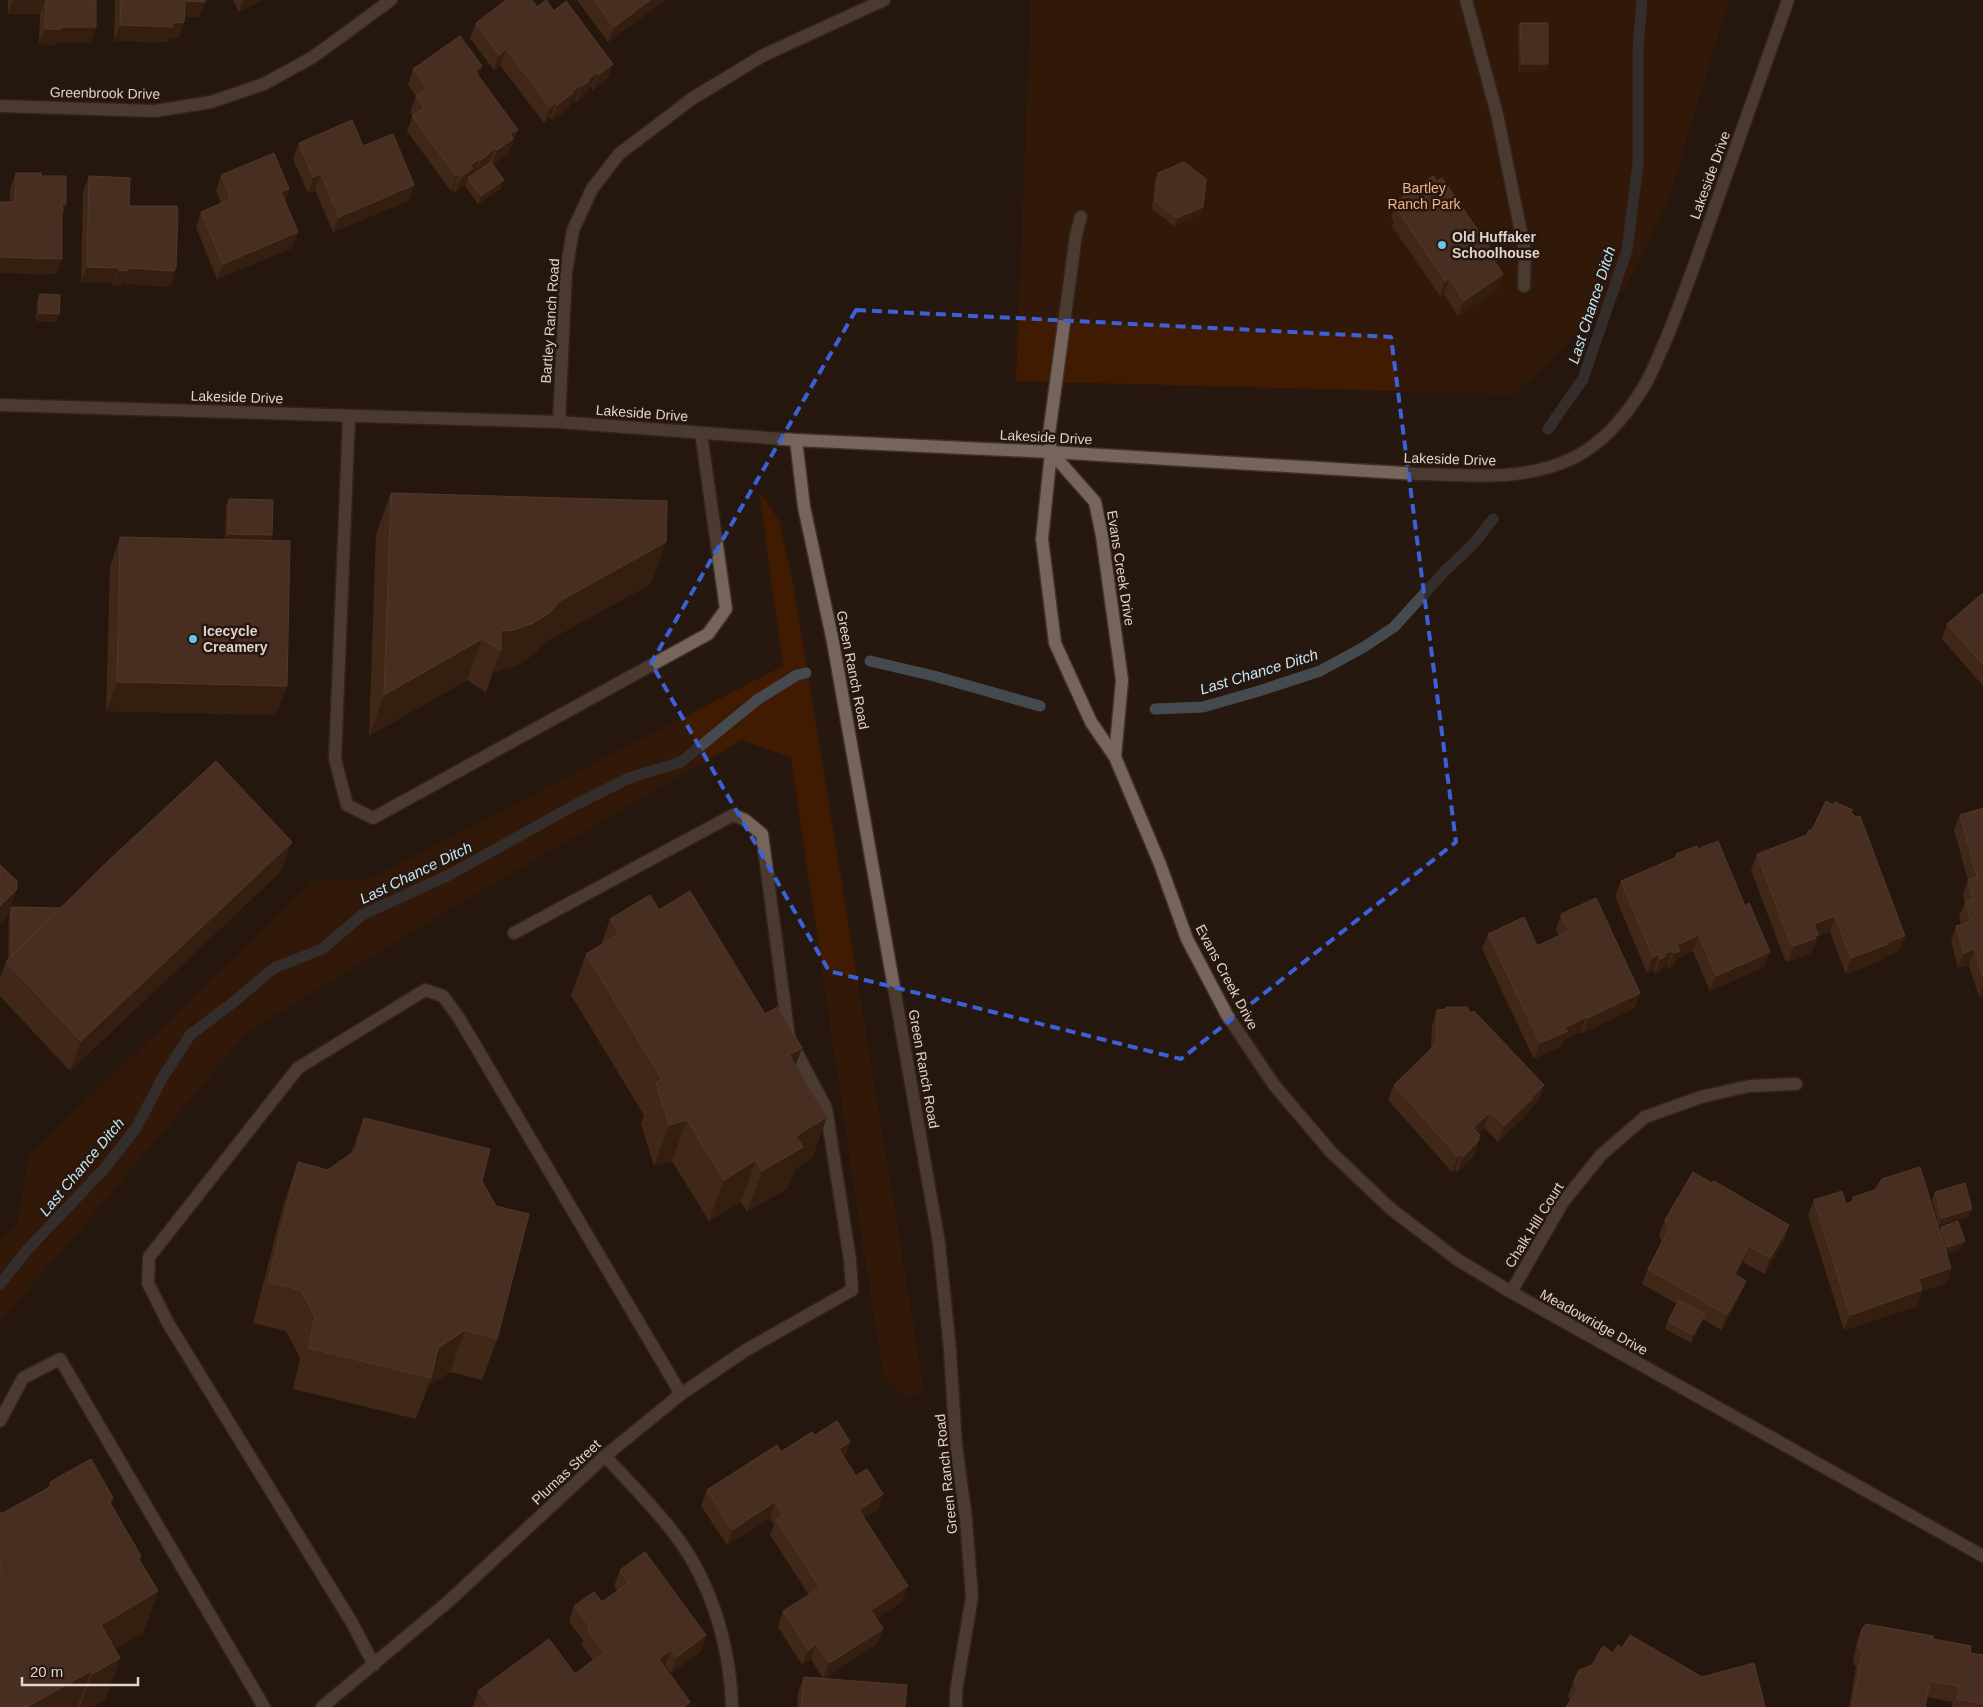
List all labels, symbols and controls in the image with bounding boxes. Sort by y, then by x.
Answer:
street label: Greenbrook Drive [50,84,161,102]
street label: Lakeside Drive [1687,129,1733,221]
park label: Bartley Ranch Park [1387,180,1462,212]
place label: Old Huffaker Schoolhouse [1452,229,1540,261]
marker: Old Huffaker Schoolhouse [1436,239,1448,251]
water label: Last Chance Ditch [1565,244,1619,366]
street label: Bartley Ranch Road [538,258,562,384]
street label: Lakeside Drive [190,387,284,407]
street label: Lakeside Drive [595,402,689,424]
street label: Lakeside Drive [999,427,1093,447]
street label: Lakeside Drive [1403,449,1497,469]
street label: Evans Creek Drive [1104,509,1138,627]
street label: Green Ranch Road [834,609,872,731]
place label: Icecycle Creamery [203,623,268,655]
marker: Icecycle Creamery [187,633,199,645]
water label: Last Chance Ditch [1198,645,1320,698]
water label: Last Chance Ditch [357,838,475,907]
street label: Evans Creek Drive [1193,922,1262,1032]
street label: Green Ranch Road [906,1008,942,1130]
water label: Last Chance Ditch [36,1114,128,1219]
street label: Chalk Hill Court [1501,1179,1567,1270]
street label: Meadowridge Drive [1537,1286,1651,1358]
street label: Green Ranch Road [932,1413,960,1535]
street label: Plumas Street [528,1436,604,1508]
scale bar [22,1654,139,1686]
text: 20 m [30,1663,63,1680]

